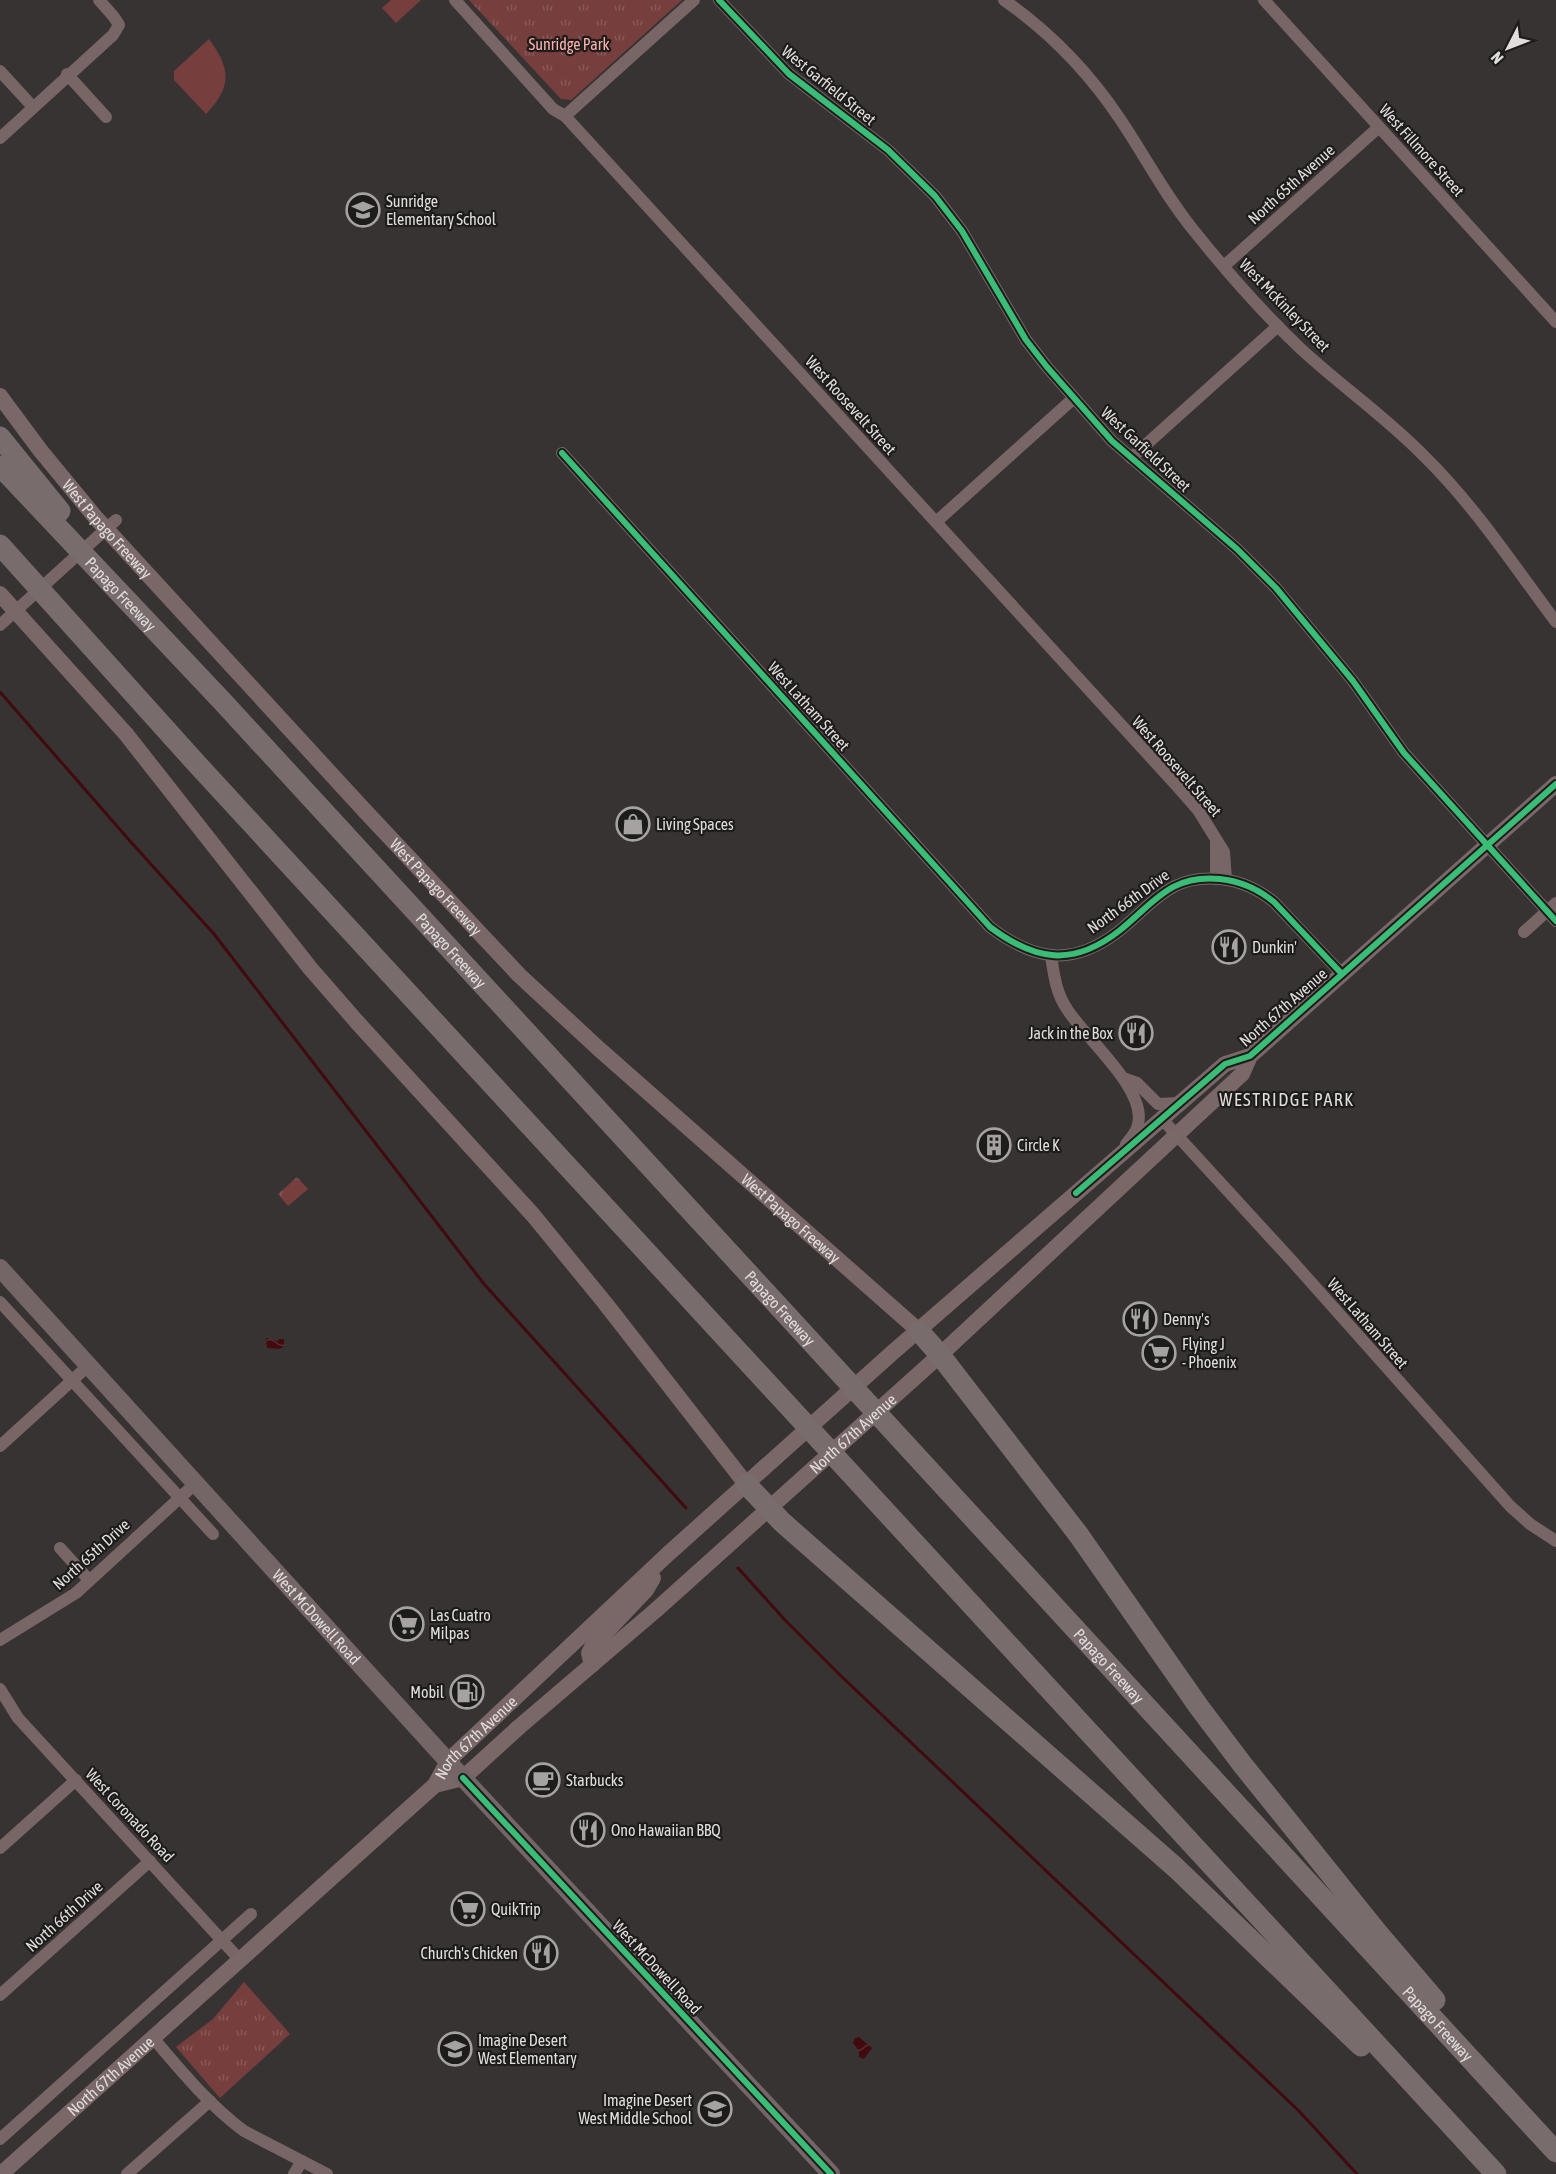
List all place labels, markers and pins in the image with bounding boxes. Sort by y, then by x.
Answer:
school or university icon: Sunridge Elementary School [345,192,381,228]
place label: Sunridge Elementary School [386,192,497,229]
shop icon: Living Spaces [615,806,651,842]
place label: Living Spaces [656,815,734,834]
restaurant icon: Dunkin' [1211,929,1247,965]
place label: Dunkin' [1252,938,1297,956]
restaurant icon: Jack in the Box [1118,1015,1154,1051]
place label: Jack in the Box [1028,1024,1114,1042]
building icon: Circle K [976,1127,1012,1163]
place label: Circle K [1017,1136,1060,1154]
restaurant icon: Denny's [1122,1301,1158,1337]
place label: Denny's [1163,1310,1210,1329]
supermarket icon: Flying J - Phoenix [1141,1335,1177,1371]
place label: Flying J - Phoenix [1182,1335,1237,1371]
supermarket icon: Las Cuatro Milpas [389,1606,425,1642]
place label: Las Cuatro Milpas [430,1606,491,1643]
fuel station icon: Mobil [449,1674,485,1710]
place label: Mobil [410,1683,445,1701]
cafe icon: Starbucks [525,1762,561,1798]
place label: Starbucks [566,1771,624,1789]
restaurant icon: Ono Hawaiian BBQ [570,1812,606,1848]
place label: Ono Hawaiian BBQ [611,1821,721,1839]
supermarket icon: QuikTrip [450,1891,486,1927]
place label: QuikTrip [491,1900,541,1919]
restaurant icon: Church's Chicken [523,1935,559,1971]
place label: Church's Chicken [420,1944,518,1962]
school or university icon: Imagine Desert West Elementary [437,2031,473,2067]
place label: Imagine Desert West Elementary [478,2031,577,2068]
place label: Imagine Desert West Middle School [578,2091,693,2127]
school or university icon: Imagine Desert West Middle School [697,2091,733,2127]

